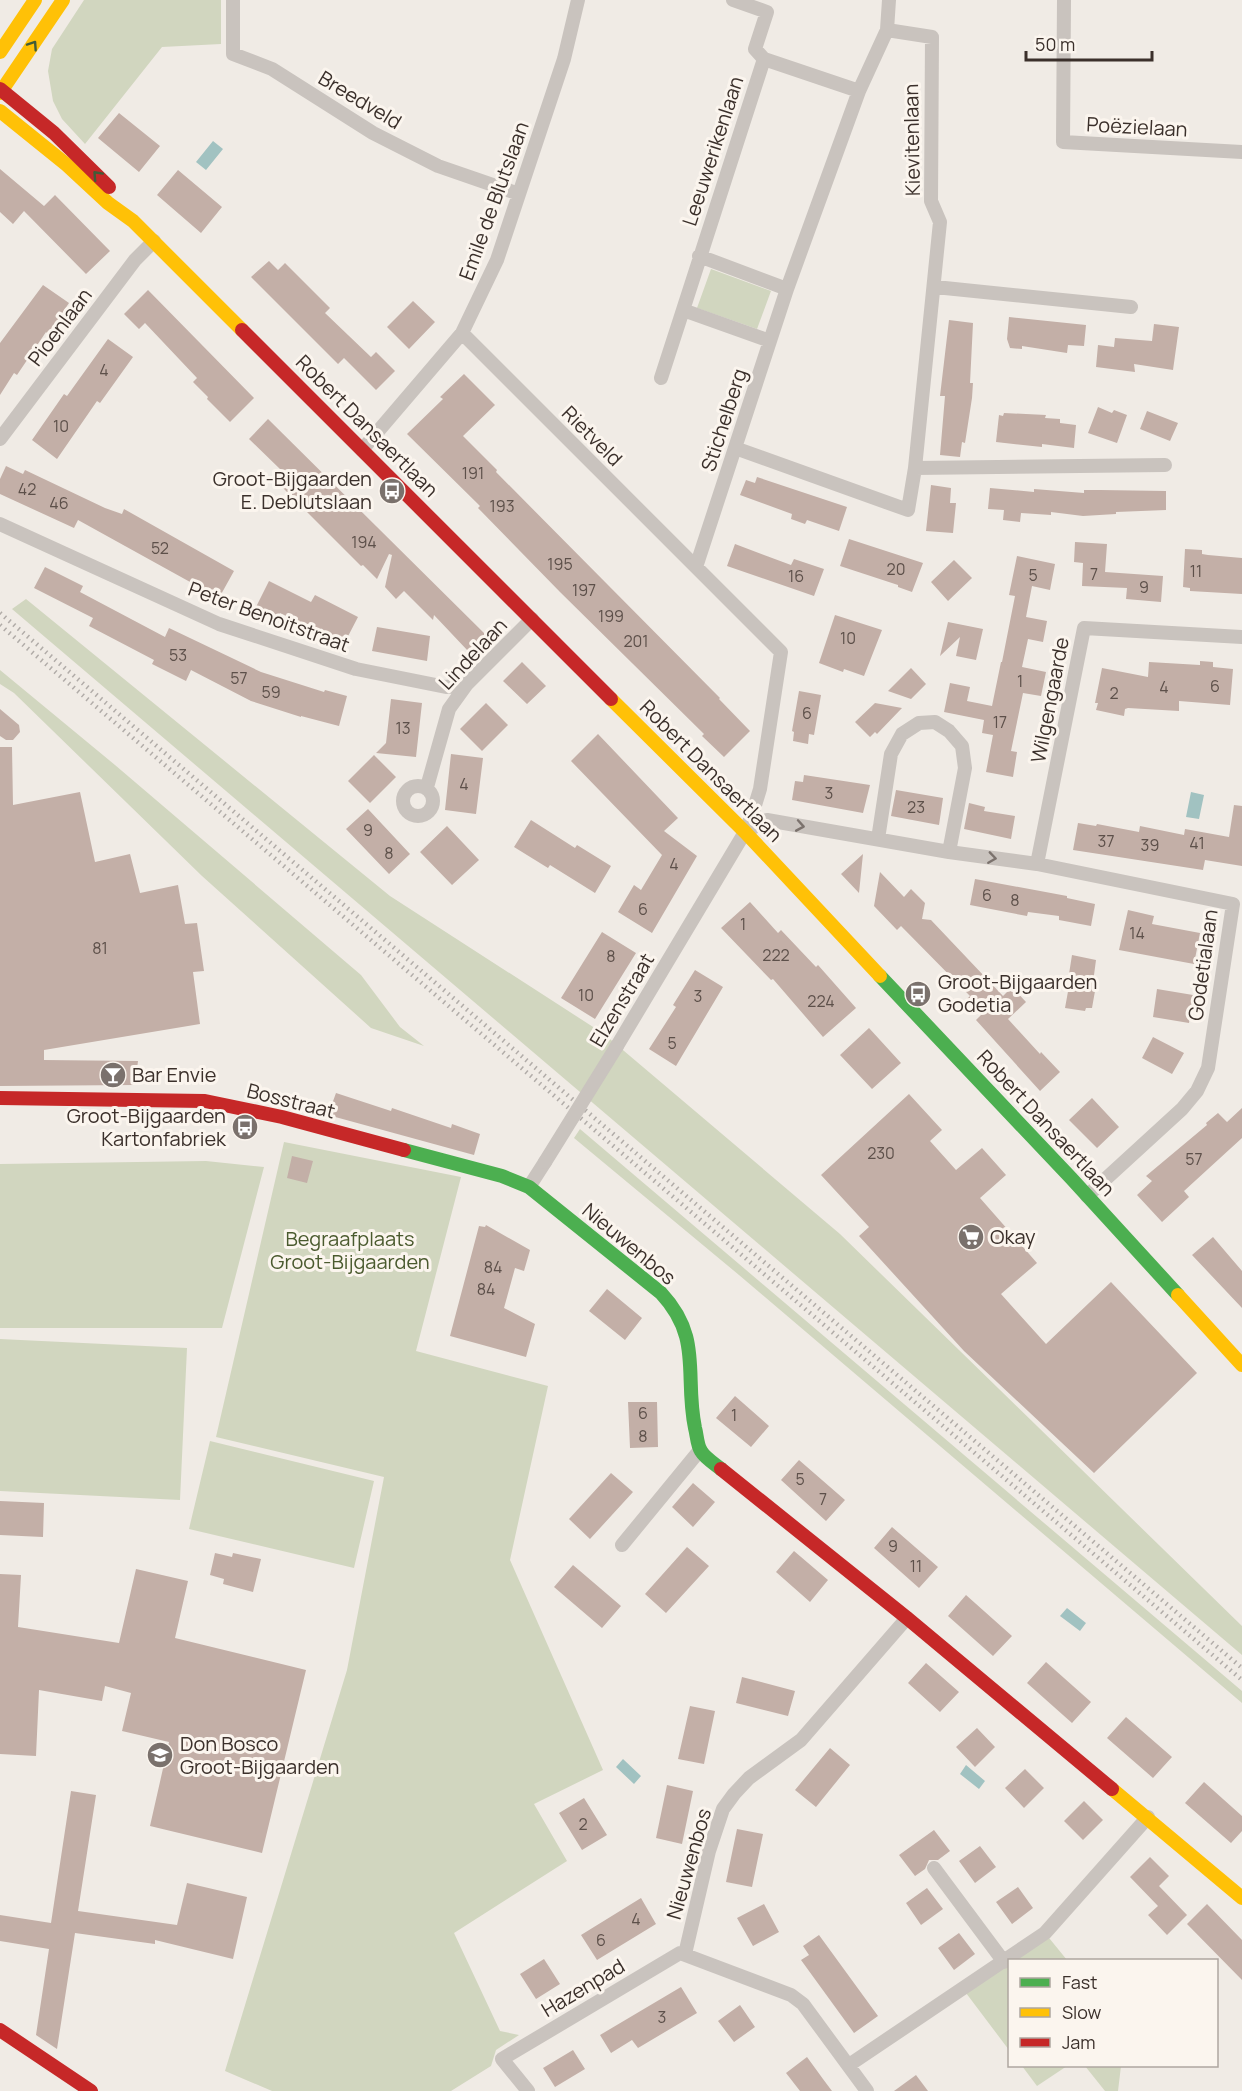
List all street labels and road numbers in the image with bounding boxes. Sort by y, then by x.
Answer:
street label: Breedveld [314,64,407,135]
street label: Leeuwerikenlaan [676,73,749,229]
street label: Kievitenlaan [897,84,926,196]
street label: Poëzielaan [1086,110,1188,143]
street label: Emile de Blutslaan [452,118,535,284]
street label: Pioenlaan [22,282,98,371]
street label: Robert Dansaertlaan [290,349,444,503]
street label: Stichelberg [694,365,753,475]
street label: Rietveld [556,400,628,472]
street label: Peter Benoitstraat [185,575,354,658]
street label: Lindelaan [432,612,513,695]
street label: Wilgengaarde [1024,635,1075,765]
street label: Robert Dansaertlaan [634,694,788,848]
street label: Godetialaan [1181,908,1224,1022]
street label: Elzenstraat [583,948,660,1052]
street label: Robert Dansaertlaan [971,1044,1121,1202]
street label: Bosstraat [244,1077,338,1125]
street label: Nieuwenbos [577,1197,682,1291]
street label: Nieuwenbos [660,1805,717,1922]
street label: Hazenpad [536,1952,629,2023]

